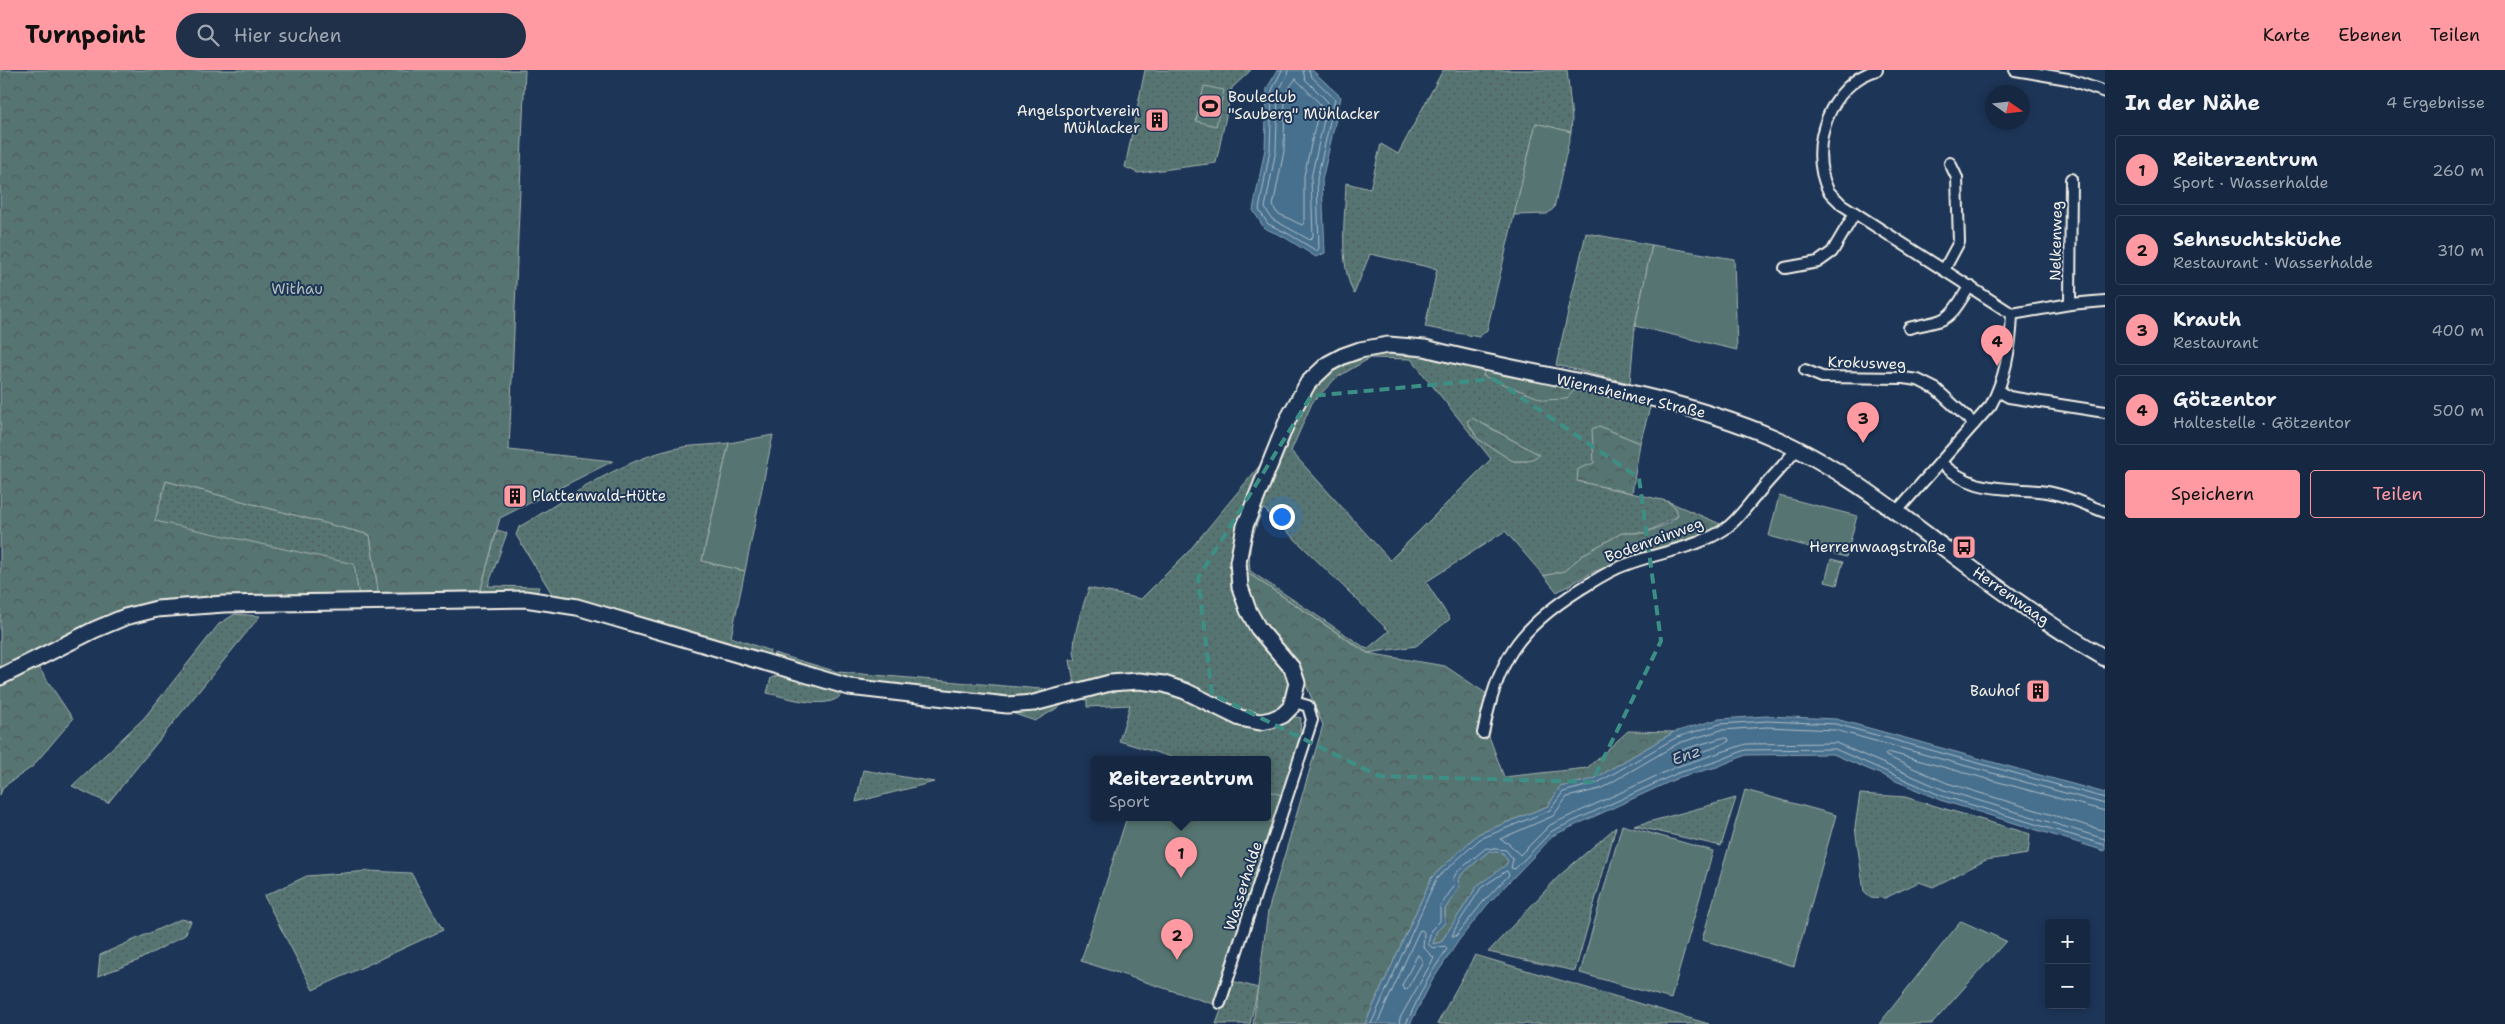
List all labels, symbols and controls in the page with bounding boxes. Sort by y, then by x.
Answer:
search box [176,13,526,58]
text: Turnpoint [25,19,146,51]
icon: search [194,21,222,49]
text: Hier suchen [234,23,341,48]
text: Karte [2263,23,2310,47]
text: Ebenen [2338,23,2402,47]
text: Teilen [2430,23,2480,47]
north arrow [1985,85,2030,130]
place label: Bouleclub "Sauberg" Mühlacker [1228,87,1380,124]
text: In der Nähe [2125,89,2260,117]
text: 4 Ergebnisse [2386,92,2485,113]
sports icon: Bouleclub "Sauberg" Mühlacker [1197,93,1223,119]
place label: Angelsportverein Mühlacker [1017,101,1140,138]
building icon: Angelsportverein Mühlacker [1144,107,1170,133]
text: Reiterzentrum [2173,147,2318,172]
text: 1 [2138,160,2146,181]
text: 260 m [2432,160,2484,181]
text: Sport · Wasserhalde [2173,172,2328,193]
street label: Nelkenweg [2045,201,2067,281]
text: Sehnsuchtsküche [2173,227,2342,252]
text: 2 [2136,240,2148,261]
text: 310 m [2437,240,2484,261]
text: Restaurant · Wasserhalde [2173,252,2373,273]
park label: Withau [271,279,323,299]
text: Krauth [2173,307,2241,332]
text: 3 [2136,320,2148,341]
text: 400 m [2431,320,2484,341]
pin: 4 [1981,325,2013,366]
text: Restaurant [2173,332,2259,353]
street label: Krokusweg [1827,352,1907,374]
street label: Wiernsheimer Straße [1554,369,1708,423]
text: Götzentor [2173,387,2277,412]
text: 4 [2136,400,2148,421]
text: 500 m [2433,400,2484,421]
pin: 3 [1847,402,1879,443]
text: Haltestelle · Götzentor [2173,412,2351,433]
button: Speichern [2125,470,2300,518]
button: Teilen [2310,470,2485,518]
building icon: Plattenwald-Hütte [502,483,528,509]
place label: Plattenwald-Hütte [532,486,666,506]
your location [1269,504,1295,530]
street label: Bodenrainweg [1602,513,1706,567]
bus stop icon: Herrenwaagstraße [1951,534,1977,560]
place label: Herrenwaagstraße [1809,537,1946,557]
street label: Herrenwaag [1969,562,2053,630]
building icon: Bauhof [2025,678,2051,704]
place label: Bauhof [1970,681,2021,701]
water label: Enz [1669,740,1703,770]
popup [1091,756,1271,821]
text: Reiterzentrum [1109,766,1253,791]
text: Sport [1109,791,1150,812]
pin: 1 [1165,837,1197,878]
street label: Wasserhalde [1219,839,1267,933]
pin: 2 [1161,919,1193,960]
map controls [2045,919,2090,1009]
button: + [2045,919,2090,964]
button: − [2045,964,2090,1009]

